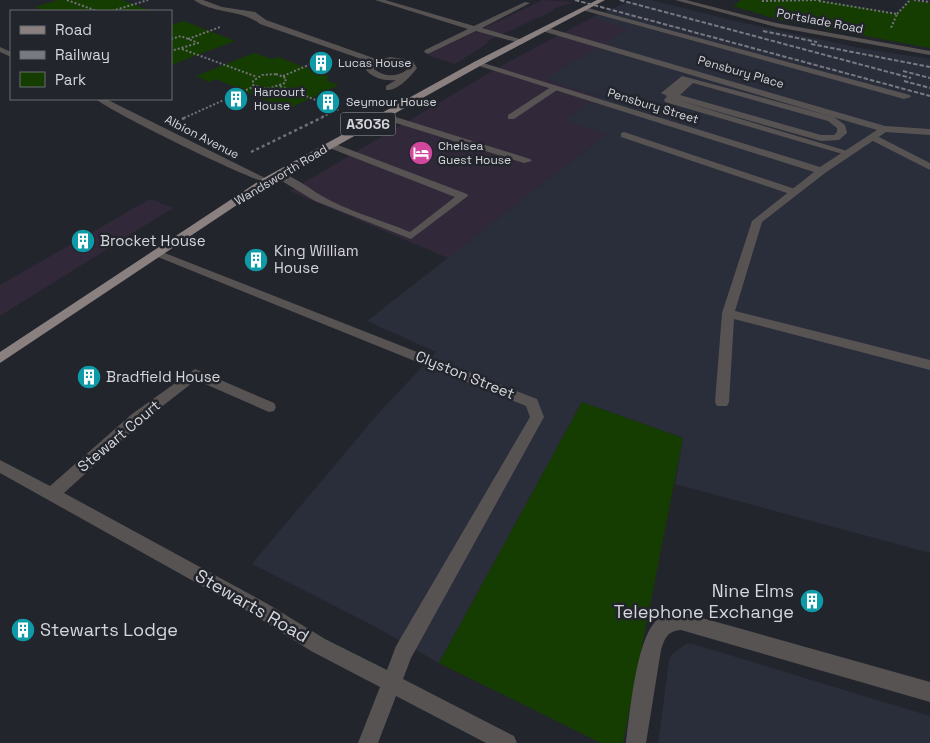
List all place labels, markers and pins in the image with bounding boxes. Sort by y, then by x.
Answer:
building icon: Lucas House [308,50,334,76]
place label: Lucas House [338,55,411,71]
place label: Harcourt House [254,84,305,114]
building icon: Harcourt House [223,86,249,112]
building icon: Seymour House [315,89,341,115]
place label: Seymour House [346,94,437,110]
place label: Chelsea Guest House [438,138,511,168]
hotel icon: Chelsea Guest House [408,140,434,166]
building icon: Brocket House [70,228,96,254]
place label: Brocket House [100,231,206,250]
place label: King William House [274,241,359,277]
building icon: King William House [243,247,269,273]
building icon: Bradfield House [76,364,102,390]
place label: Bradfield House [106,367,221,386]
place label: Nine Elms Telephone Exchange [614,579,794,623]
building icon: Nine Elms Telephone Exchange [799,588,825,614]
building icon: Stewarts Lodge [10,617,36,643]
place label: Stewarts Lodge [40,618,178,641]

